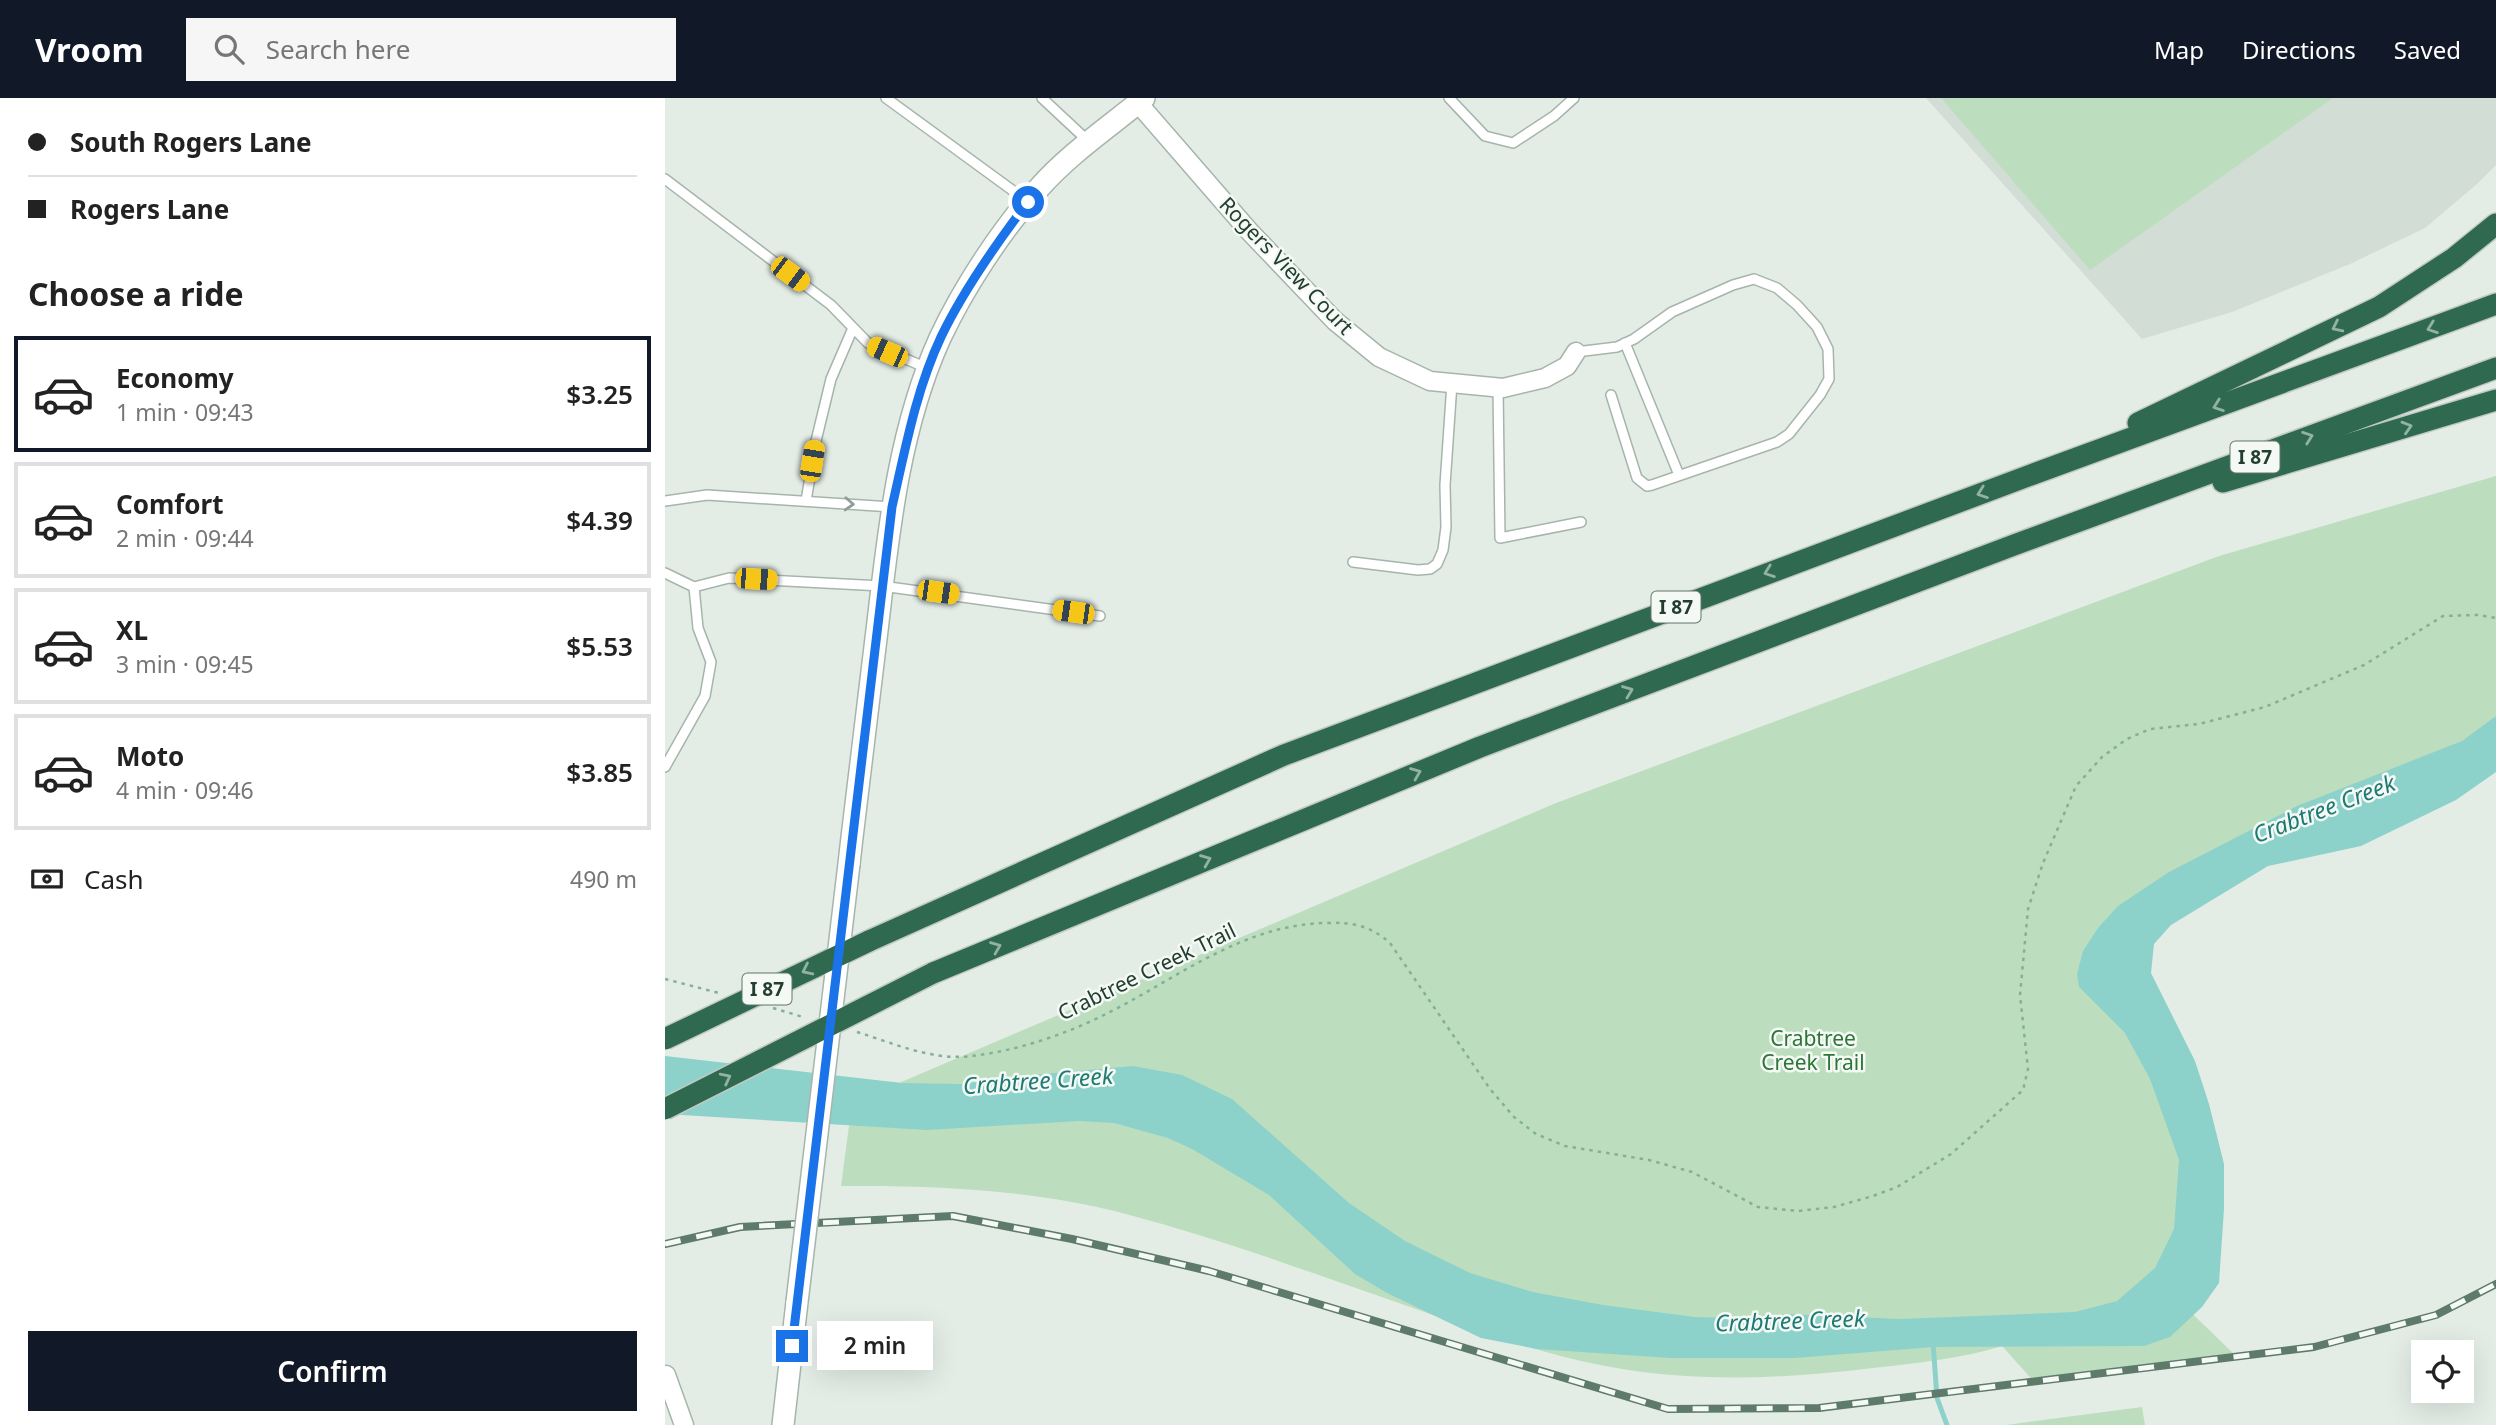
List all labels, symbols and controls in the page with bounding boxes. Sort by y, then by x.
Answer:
search box [186,18,676,81]
text: Vroom [35,27,144,72]
icon: search [210,30,248,68]
text: Search here [266,31,410,67]
text: Map [2154,33,2204,66]
text: Directions [2242,33,2356,66]
text: Saved [2394,33,2461,66]
text: South Rogers Lane [70,124,312,160]
route start [1012,186,1044,218]
street label: Rogers View Court [1214,190,1360,341]
text: Rogers Lane [70,191,229,227]
car [767,253,814,295]
text: Choose a ride [28,272,244,315]
one-way arrow [2331,319,2344,333]
one-way arrow [2426,320,2438,334]
car [864,334,911,370]
text: Economy [116,360,234,396]
icon: car [32,363,95,426]
text: $3.25 [566,376,633,412]
text: 1 min · 09:43 [116,396,254,428]
one-way arrow [2213,398,2225,412]
one-way arrow [2401,421,2413,435]
one-way arrow [2301,432,2313,446]
car [799,439,826,483]
road number: I 87 [2231,442,2279,472]
one-way arrow [1976,484,1988,498]
text: Comfort [116,486,224,522]
icon: car [32,489,95,552]
one-way arrow [844,496,855,511]
text: $4.39 [566,502,633,538]
text: 2 min · 09:44 [116,522,254,554]
one-way arrow [1763,564,1775,578]
car [735,567,778,591]
car [916,579,961,605]
road number: I 87 [1651,592,1701,622]
car [1051,599,1096,625]
text: XL [116,612,148,648]
icon: car [32,615,95,678]
text: $5.53 [566,628,633,664]
text: 3 min · 09:45 [116,648,254,680]
one-way arrow [1622,685,1634,699]
text: Moto [116,738,184,774]
icon: car [32,741,95,804]
text: $3.85 [566,754,633,790]
water label: Crabtree Creek [2248,766,2401,850]
one-way arrow [1409,767,1421,781]
text: 4 min · 09:46 [116,774,254,806]
one-way arrow [1199,854,1211,868]
icon: cash [28,860,66,898]
text: Cash [84,861,144,897]
text: 490 m [570,863,637,895]
street label: Crabtree Creek Trail [1053,916,1240,1026]
one-way arrow [988,941,1001,955]
one-way arrow [802,962,814,976]
road number: I 87 [743,974,791,1004]
park label: Crabtree Creek Trail [1761,1024,1865,1076]
water label: Crabtree Creek [962,1059,1116,1101]
one-way arrow [719,1073,731,1087]
water label: Crabtree Creek [1714,1301,1867,1339]
callout: 2 min [817,1322,932,1370]
text: 2 min [844,1329,906,1361]
route end [776,1330,808,1362]
button: Confirm [28,1331,637,1411]
map controls [2411,1340,2474,1403]
button: locate [2411,1340,2474,1403]

